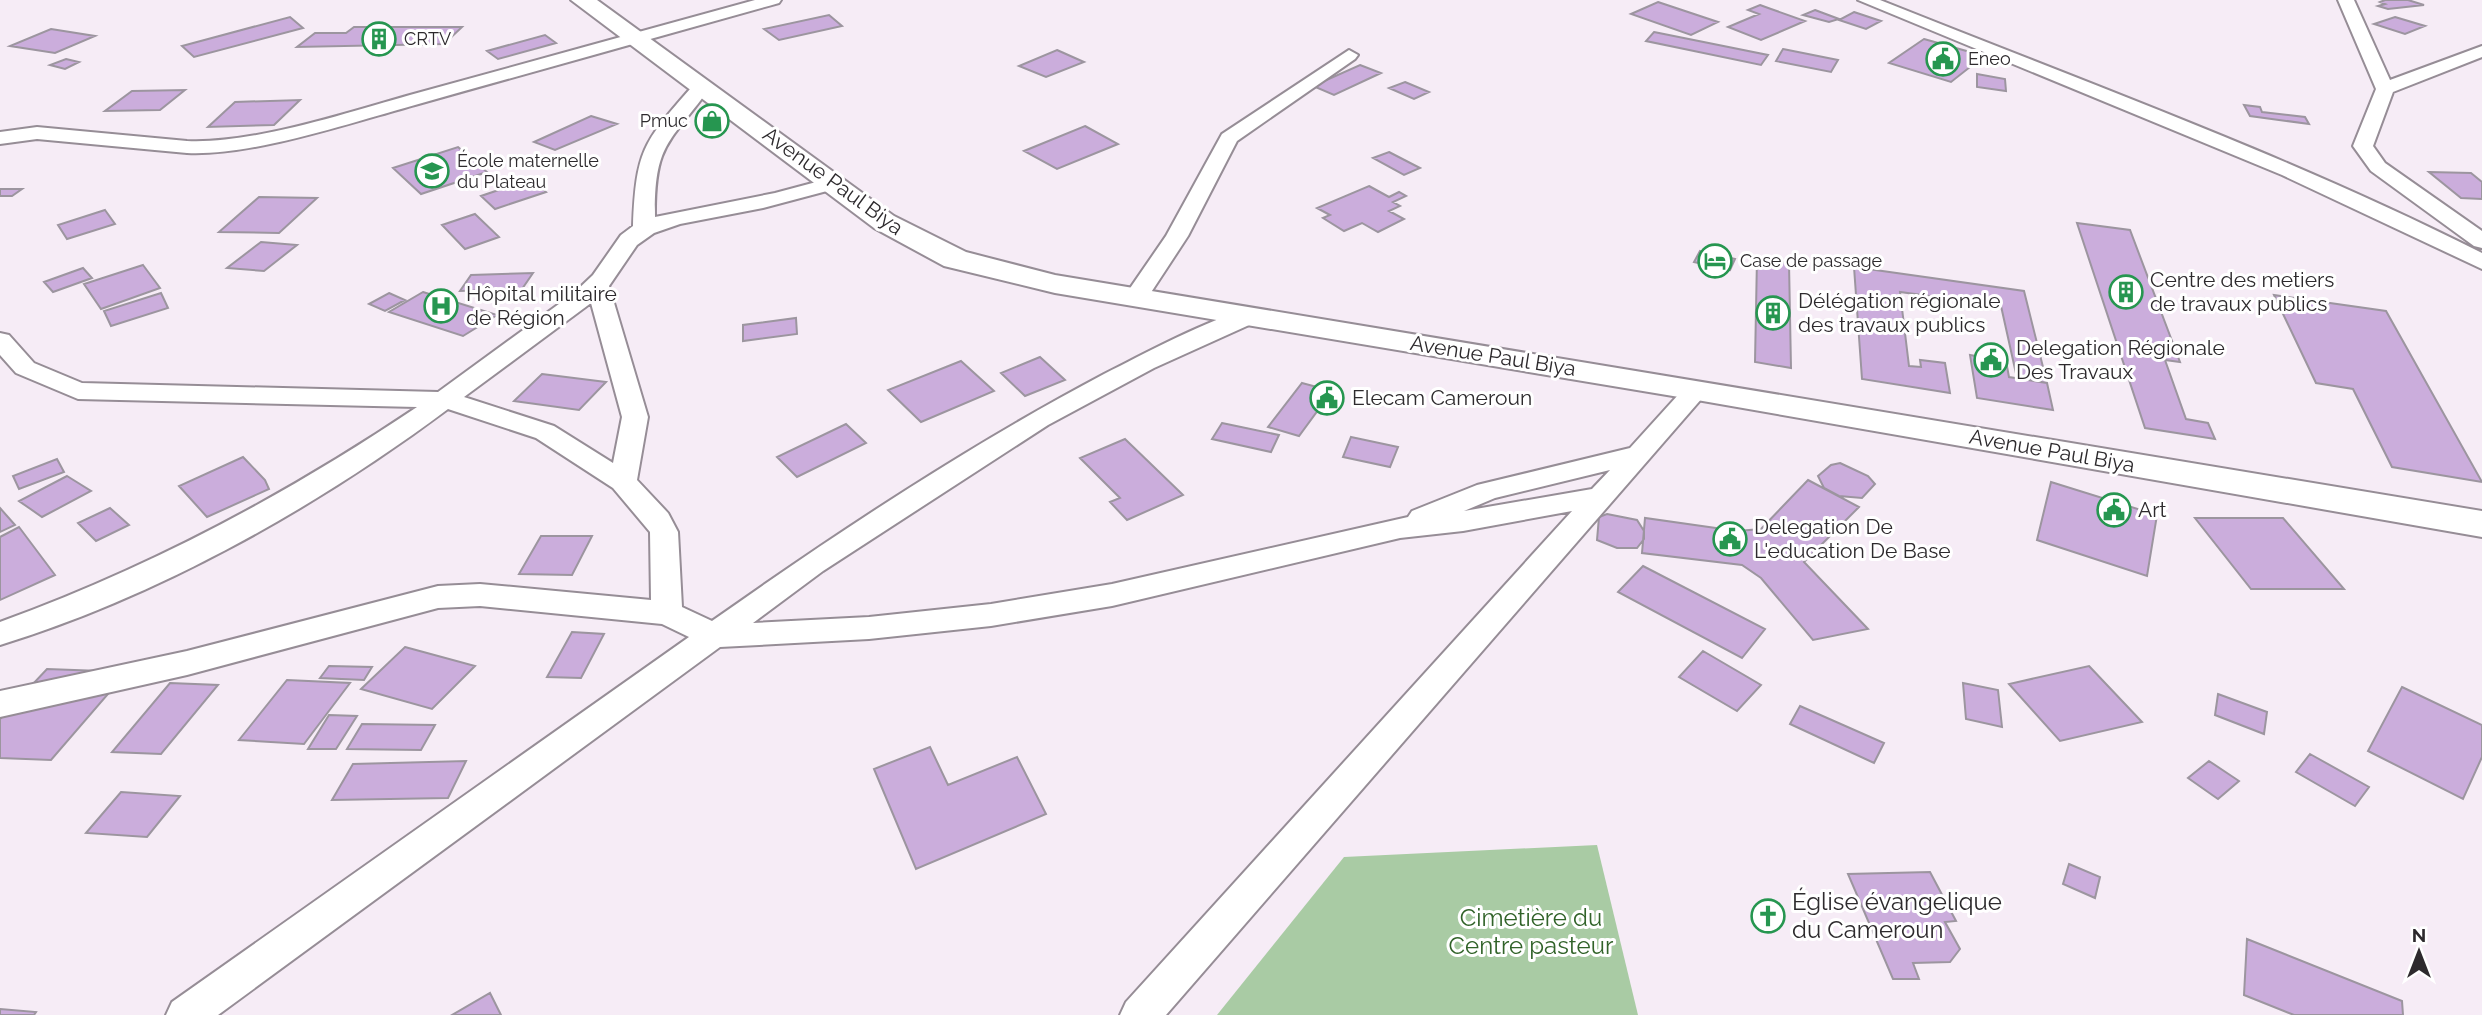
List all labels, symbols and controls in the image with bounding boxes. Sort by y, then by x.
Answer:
building icon: CRTV [360,20,398,58]
place label: CRTV [404,28,451,49]
public building icon: Eneo [1924,40,1962,78]
place label: Eneo [1968,48,2011,69]
shop icon: Pmuc [693,102,731,140]
place label: Pmuc [640,110,688,131]
street label: Avenue Paul Biya [758,121,908,240]
place label: École maternelle du Plateau [457,149,599,192]
school or university icon: École maternelle du Plateau [413,152,451,190]
hotel icon: Case de passage [1696,242,1734,280]
place label: Case de passage [1740,250,1883,271]
place label: Centre des metiers de travaux publics [2150,267,2335,316]
building icon: Centre des metiers de travaux publics [2107,273,2145,311]
place label: Hôpital militaire de Région [466,281,617,330]
hospital icon: Hôpital militaire de Région [422,287,460,325]
place label: Délégation régionale des travaux publics [1798,288,2001,337]
building icon: Délégation régionale des travaux publics [1754,294,1792,332]
street label: Avenue Paul Biya [1408,330,1578,381]
place label: Delegation Régionale Des Travaux [2016,335,2225,384]
public building icon: Delegation Régionale Des Travaux [1972,341,2010,379]
public building icon: Elecam Cameroun [1308,379,1346,417]
place label: Elecam Cameroun [1352,385,1532,410]
street label: Avenue Paul Biya [1967,424,2137,477]
public building icon: Art [2095,491,2133,529]
place label: Art [2138,497,2167,522]
place label: Delegation De L'education De Base [1754,514,1951,563]
public building icon: Delegation De L'education De Base [1711,520,1749,558]
place label: Église évangelique du Cameroun [1792,887,2002,944]
church icon: Église évangelique du Cameroun [1749,897,1787,935]
park label: Cimetière du Centre pasteur [1449,903,1614,960]
north arrow [2384,917,2454,987]
text: N [2412,924,2426,946]

